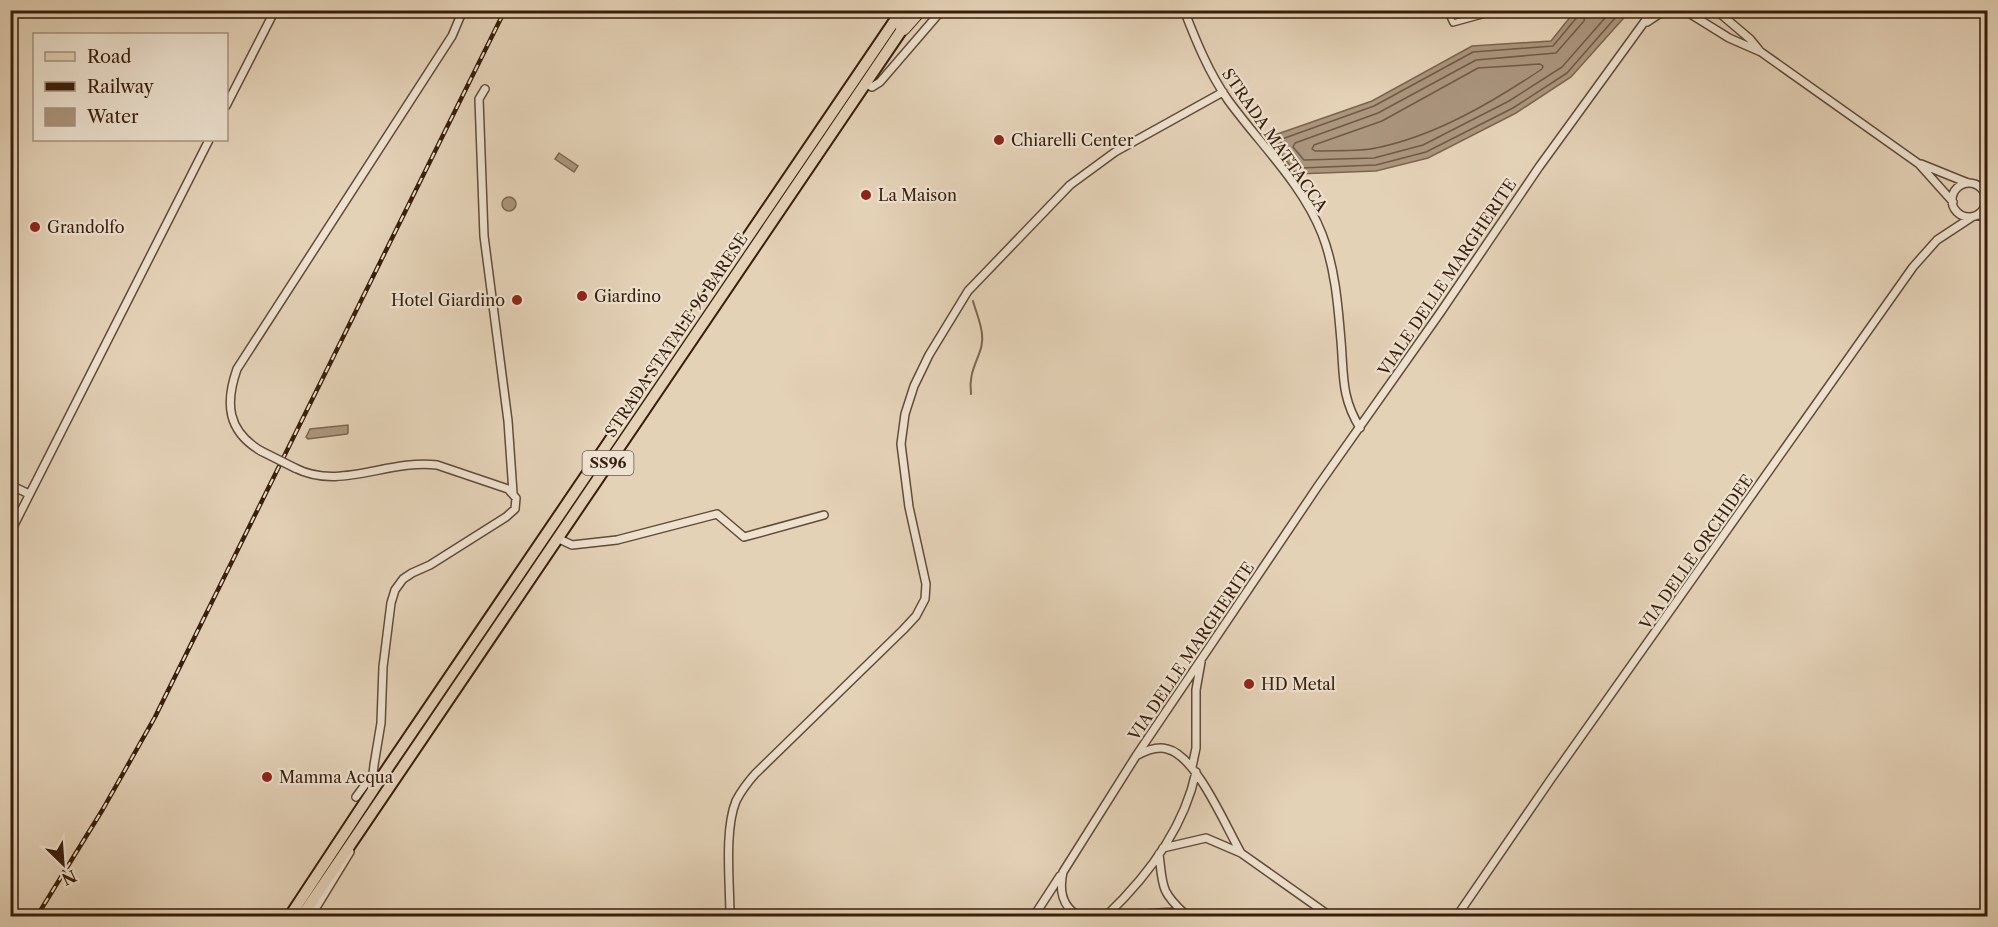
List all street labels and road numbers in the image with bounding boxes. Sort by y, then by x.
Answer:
street label: STRADA MATTACCA [1218,64,1333,217]
street label: VIALE DELLE MARGHERITE [1373,175,1520,380]
street label: STRADA STATALE 96 BARESE [600,229,752,441]
road number: SS96 [582,451,634,475]
street label: VIA DELLE ORCHIDEE [1634,471,1757,634]
street label: VIA DELLE MARGHERITE [1123,558,1258,745]

